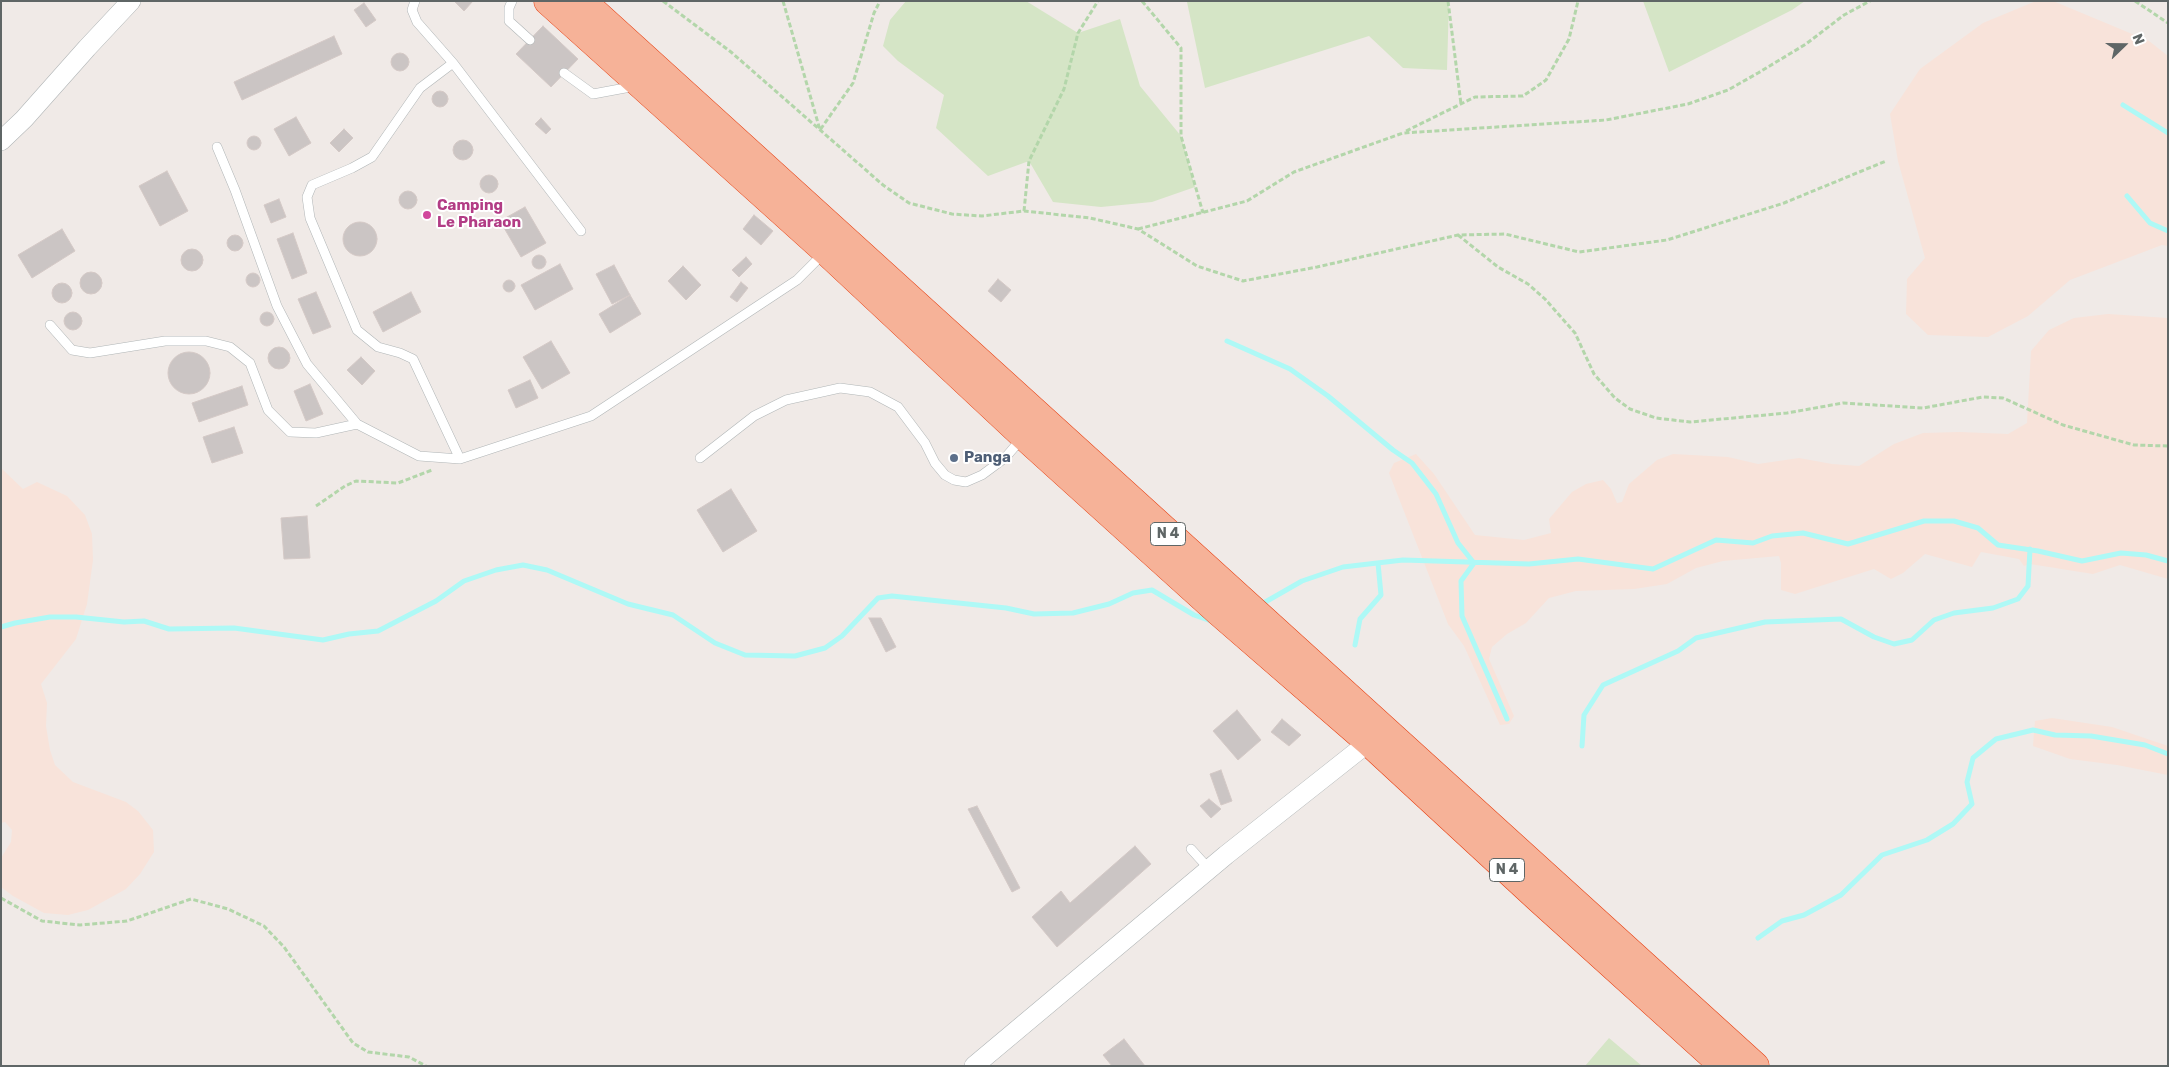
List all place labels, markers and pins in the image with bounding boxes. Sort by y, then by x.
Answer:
place label: Camping Le Pharaon [437,197,521,232]
marker: Camping Le Pharaon [421,209,433,221]
place label: Panga [964,449,1011,467]
marker: Panga [948,452,960,464]

